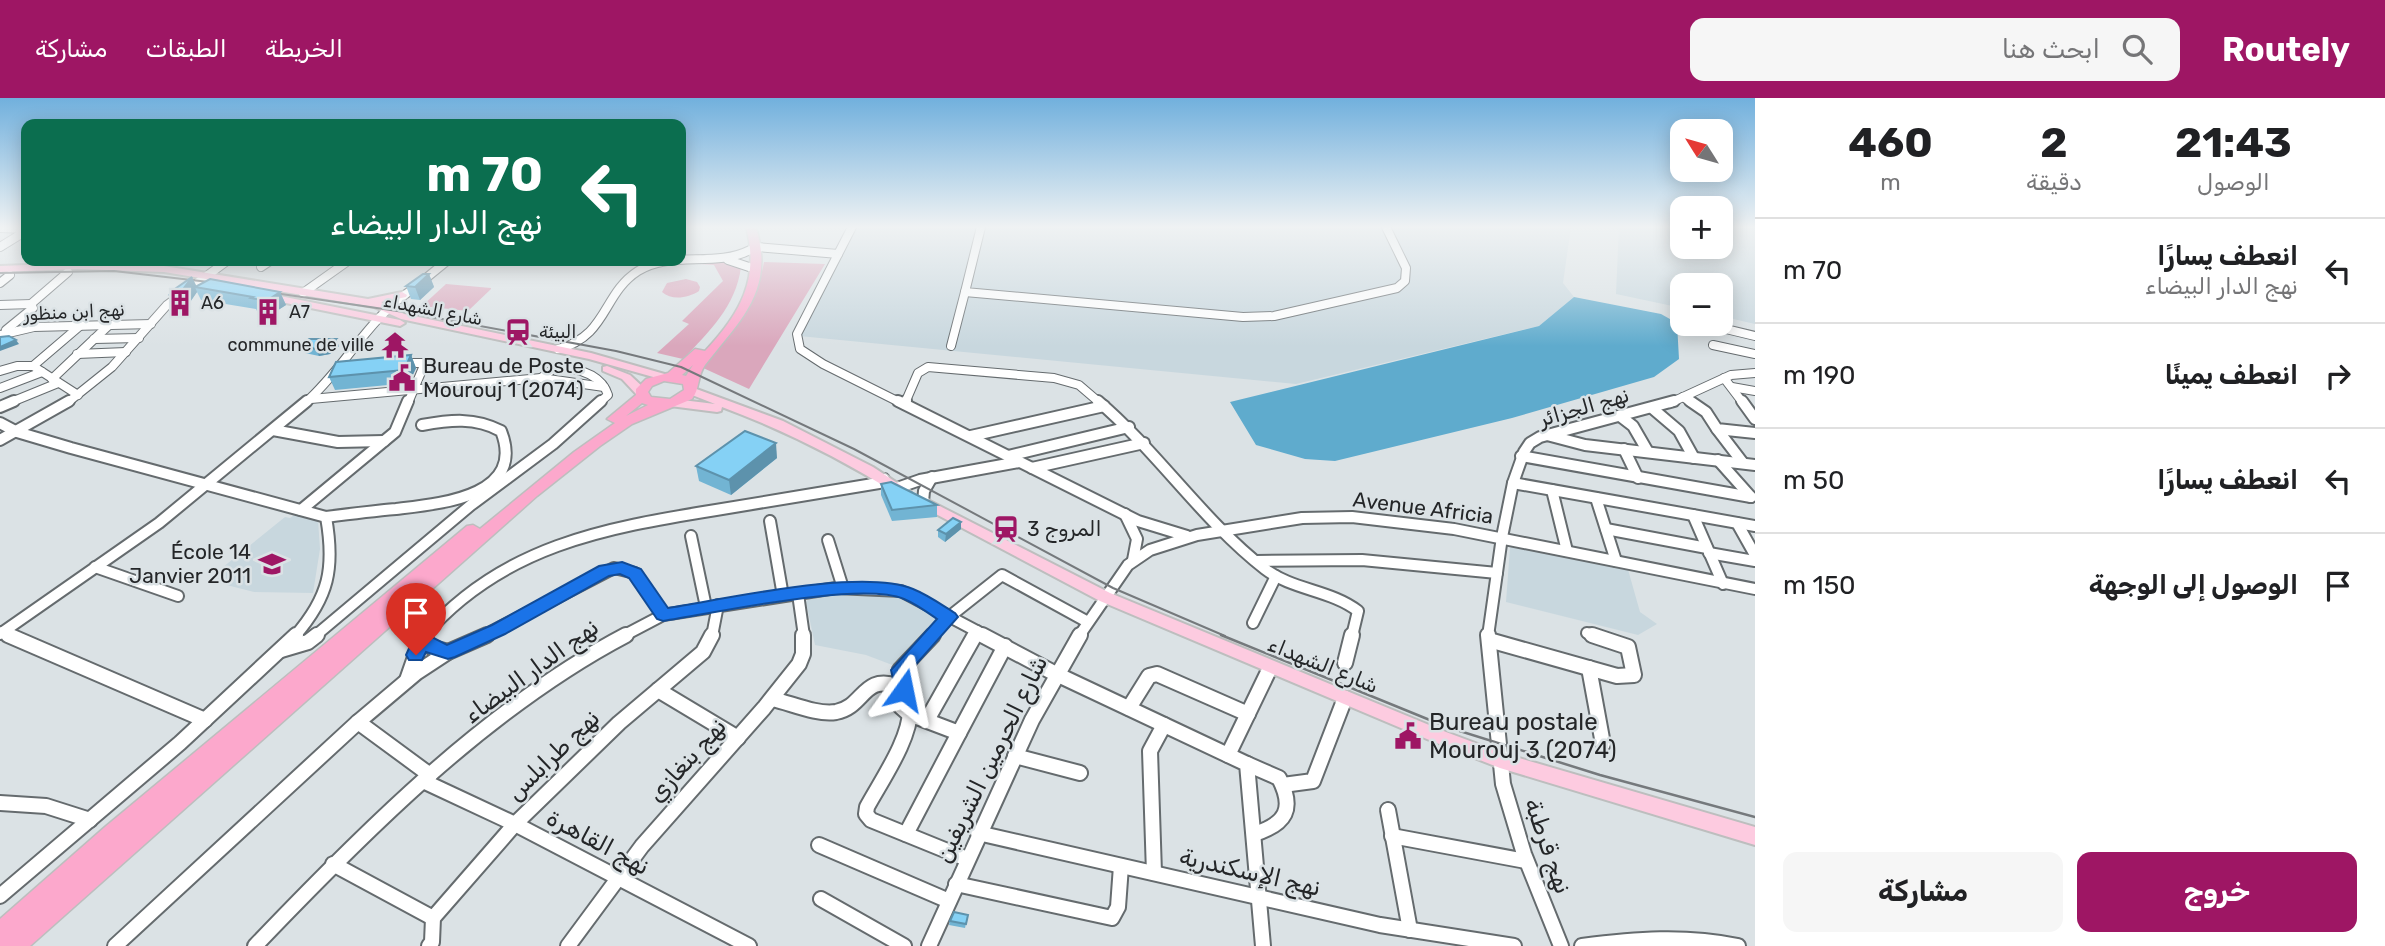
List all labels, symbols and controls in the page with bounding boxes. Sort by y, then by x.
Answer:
search box [1690,18,2180,81]
icon: search [2118,30,2156,68]
text: Routely [2222,30,2350,69]
text: ابحث هنا [2002,34,2100,65]
text: مشاركة [35,35,107,63]
text: الطبقات [145,35,227,63]
text: الخريطة [265,35,343,63]
text: 460 [1848,118,1933,168]
text: 2 [2040,118,2068,168]
text: 21:43 [2175,118,2292,168]
north arrow [1670,119,1732,182]
map controls [1670,119,1733,336]
text: 70 m [426,145,543,203]
icon: left [567,147,658,238]
text: m [1880,168,1901,196]
text: دقيقة [2026,168,2082,196]
text: الوصول [2197,168,2270,196]
button: + [1670,196,1733,259]
text: نهج الدار البيضاء [330,204,543,242]
text: انعطف يسارًا [2157,241,2298,272]
icon: left [2319,252,2357,290]
text: 70 m [1783,255,1842,286]
text: نهج الدار البيضاء [2145,272,2298,300]
button: − [1670,273,1733,336]
building icon: A6 [165,288,195,318]
street label: شارع الشهداء [381,290,484,331]
place label: A6 [201,292,224,314]
building icon: A7 [253,297,283,327]
street label: نهج ابن منظور [22,298,125,327]
place label: A7 [289,301,310,323]
station icon: البيئة [503,317,533,347]
place label: البيئة [539,321,576,343]
temple icon: commune de ville [380,330,410,360]
place label: commune de ville [228,334,374,356]
place label: Bureau de Poste Mourouj 1 (2074) [423,353,584,402]
icon: right [2319,357,2357,395]
text: 190 m [1783,360,1856,391]
text: انعطف يمينًا [2165,360,2298,391]
public building icon: Bureau de Poste Mourouj 1 (2074) [387,363,417,393]
street label: نهج الجزائر [1534,382,1632,434]
icon: left [2319,462,2357,500]
text: 50 m [1783,465,1844,496]
text: انعطف يسارًا [2157,465,2298,496]
street label: Avenue Africia [1351,486,1495,529]
station icon: المروج 3 [991,514,1021,544]
place label: المروج 3 [1027,516,1102,543]
place label: École 14 Janvier 2011 [129,539,251,588]
school or university icon: École 14 Janvier 2011 [257,549,287,579]
icon: arrive [2319,567,2357,605]
text: 150 m [1783,570,1856,601]
text: الوصول إلى الوجهة [2089,570,2298,601]
pin [386,583,446,655]
icon: arrive [397,594,435,632]
street label: نهج الدار البيضاء [458,613,606,732]
street label: شارع الشهداء [1263,631,1382,700]
street label: شارع الحرمين الشريفين [929,651,1055,868]
position arrow [867,653,941,727]
street label: نهج طرابلس [501,704,607,808]
place label: Bureau postale Mourouj 3 (2074) [1429,708,1617,764]
street label: نهج بنغازي [642,712,734,810]
public building icon: Bureau postale Mourouj 3 (2074) [1393,721,1423,751]
street label: نهج قرطبة [1516,795,1577,898]
street label: نهج القاهرة [540,803,654,883]
street label: نهج الإسكندرية [1176,842,1323,905]
button: مشاركة [1783,852,2063,932]
button: خروج [2077,852,2357,932]

